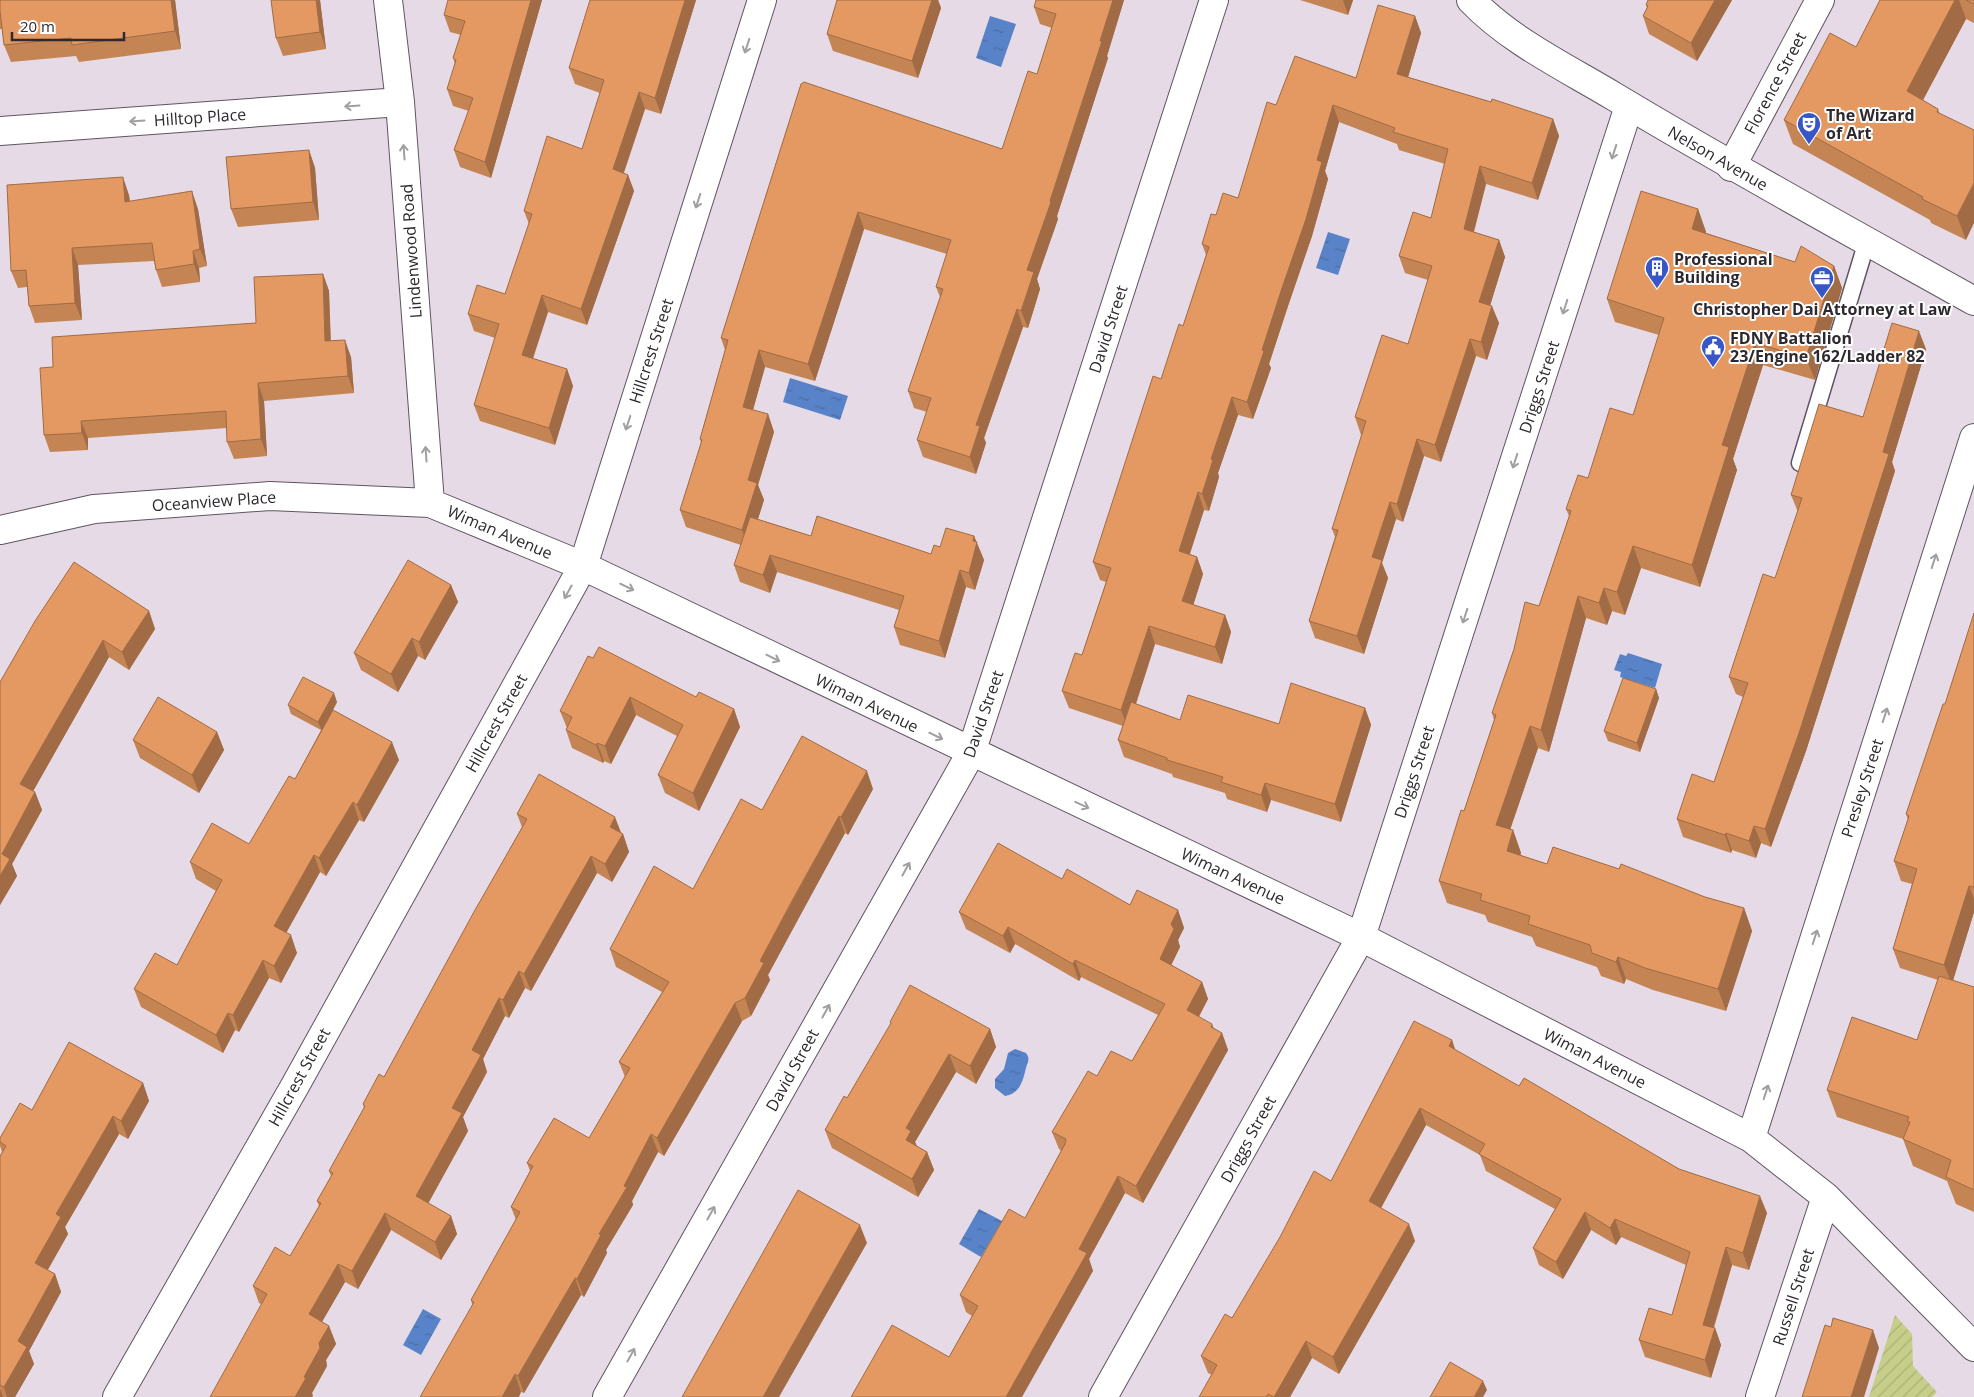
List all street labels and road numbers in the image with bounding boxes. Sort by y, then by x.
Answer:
street label: Florence Street [1739,28,1811,138]
street label: Hilltop Place [153,103,247,131]
street label: Nelson Avenue [1664,120,1772,196]
street label: Lindenwood Road [395,183,427,319]
street label: David Street [1083,282,1133,376]
street label: Hillcrest Street [624,295,678,406]
street label: Driggs Street [1514,338,1564,436]
street label: Oceanview Place [151,486,277,516]
street label: Wiman Avenue [444,500,556,564]
street label: David Street [958,667,1008,761]
street label: Wiman Avenue [812,669,922,737]
street label: Hillcrest Street [460,670,532,776]
street label: Driggs Street [1389,723,1439,821]
street label: Presley Street [1836,736,1888,840]
street label: Wiman Avenue [1178,842,1289,910]
street label: Wiman Avenue [1540,1023,1650,1093]
street label: Hillcrest Street [263,1024,335,1130]
street label: David Street [760,1025,824,1115]
street label: Driggs Street [1215,1091,1281,1186]
street label: Russell Street [1767,1245,1819,1348]

